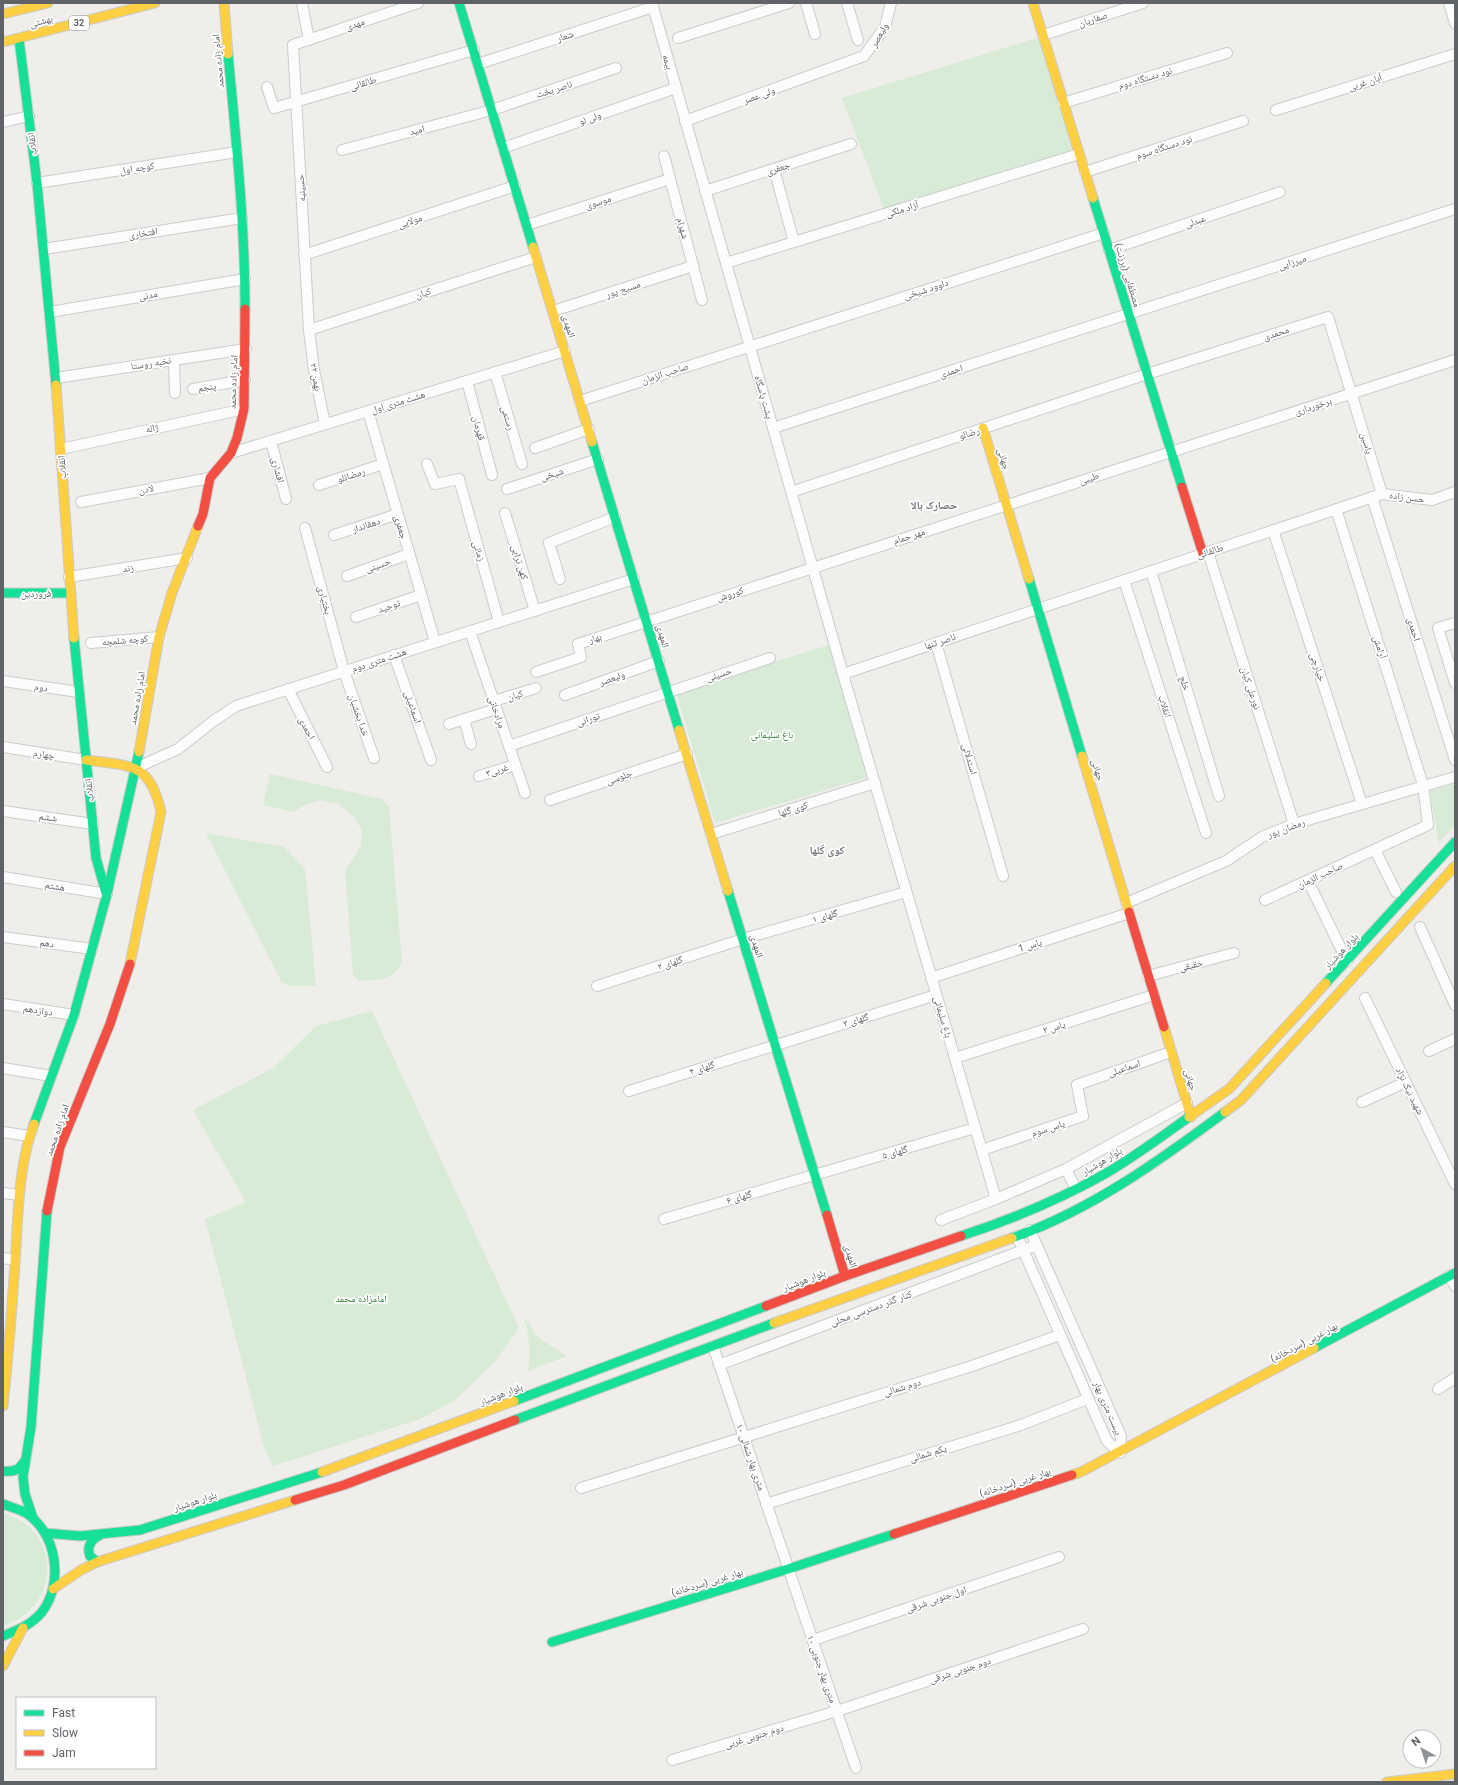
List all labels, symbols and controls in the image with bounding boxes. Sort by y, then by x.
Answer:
street label: صفاریان [1077,9,1109,30]
street label: بهشتی [28,13,54,30]
road number: 32 [69,16,89,30]
street label: مهدی [344,16,367,33]
street label: ولیعصر [867,21,891,50]
street label: شعار [554,28,575,44]
street label: امام زاده محمد [210,34,228,88]
street label: بیمه [660,53,675,71]
street label: نود دستگاه دوم [1117,65,1174,93]
street label: آبان غربی [1347,71,1384,94]
street label: طالقانی [348,74,378,93]
street label: ناصر بخت [535,78,574,100]
street label: ولی عصر [741,84,777,107]
street label: ولی لو [577,109,603,128]
street label: امید [408,123,426,137]
street label: انقلاب [25,132,39,156]
street label: نود دستگاه سوم [1135,133,1194,163]
street label: جعفری [765,159,792,178]
street label: کوچه اول [119,160,155,177]
street label: حسینیه [295,173,307,202]
street label: موسوی [584,193,613,212]
street label: آزاد ملکی [884,199,920,220]
street label: مولایی [397,212,424,231]
street label: عبدلی [1183,212,1207,231]
street label: شهرام [673,216,691,241]
street label: افتخاری [128,225,159,242]
street label: مصطفایی (برزنت) [1112,242,1143,309]
street label: میرزایی [1277,252,1308,273]
street label: داوود شیخی [902,277,950,302]
street label: مسیح پور [603,278,643,301]
street label: کیان [414,285,433,302]
street label: مدنی [138,288,159,303]
street label: المهدی [559,313,578,339]
street label: محمدی [1262,324,1291,343]
street label: نخبه روستا [130,354,172,372]
street label: امام زاده محمد [227,355,241,409]
street label: صاحب الزمان [640,360,690,387]
street label: ۲۲ بهمن [307,362,324,392]
street label: احمدی [938,362,964,381]
street label: پشت پاسگاه [752,374,775,420]
street label: پنجم [197,380,217,396]
street label: هشت متری اول [370,389,427,416]
street label: برخورداری [1293,395,1333,418]
street label: رستمی [498,404,517,432]
street label: قهرمان [469,415,488,442]
street label: ژاله [144,421,160,435]
street label: رضالو [957,424,981,441]
street label: یاسین [1358,431,1375,455]
street label: جهانی [995,447,1013,472]
street label: انقلاب [56,455,69,479]
street label: افشاری [269,456,286,484]
street label: رمضانلو [336,465,366,485]
street label: شیخی [539,465,566,484]
street label: طیبی [1078,470,1101,487]
street label: لادن [137,482,155,497]
street label: حسن زاده [1388,489,1426,506]
district label: حصارک بالا [911,499,957,512]
street label: جعفری [391,514,410,541]
street label: دهقاندار [349,515,382,535]
street label: مهر حمام [892,526,927,548]
street label: زمانی [470,540,487,563]
street label: طالقانی [1195,541,1225,561]
street label: کهن ترابی [509,543,530,581]
street label: حسینی [364,555,393,575]
street label: زند [122,562,135,574]
street label: بختیاری [315,584,334,616]
street label: کوروش [715,585,745,604]
street label: فروردین [21,588,51,600]
street label: توحید [376,597,402,615]
street label: احمدی [1404,616,1423,642]
street label: المهدی [653,623,672,649]
street label: بهار [586,631,603,646]
street label: ناصر تنها [923,631,957,651]
street label: کوچه شلمچه [101,632,149,648]
street label: آرامش [1370,634,1389,661]
street label: هشت متری دوم [350,646,408,676]
street label: خیارچی [1307,651,1328,684]
street label: حسینی [705,664,734,684]
street label: نورعلی کیان [1238,665,1263,711]
street label: ولیعصر [597,668,627,688]
street label: امام زاده محمد [127,671,149,726]
street label: خلج [1177,674,1193,693]
street label: دوم [33,680,49,695]
street label: کیان [506,687,525,704]
street label: اسماعیلی [401,689,424,725]
street label: خدا بخشیان [346,692,372,739]
street label: انقلاب [1156,693,1174,719]
street label: مرادخانی [485,694,508,730]
street label: تورانی [575,710,601,729]
street label: احمدی [296,715,317,742]
park label: باغ سلیمانی [751,729,794,741]
street label: استدلالی [959,742,980,776]
street label: چهارم [32,747,56,763]
street label: جهانی [1089,758,1107,783]
street label: غربی۳ [484,761,510,780]
street label: جلوسی [604,767,634,788]
street label: انقلاب [82,778,96,802]
street label: کوی گلها [777,799,809,820]
street label: ششم [38,810,58,826]
street label: رمضان پور [1265,816,1307,841]
district label: کوی گلها [809,844,845,858]
street label: صاحب الزمان [1296,860,1345,891]
street label: هشتم [44,879,66,895]
street label: گلهای ۱ [811,907,840,926]
street label: بلوار هوشیار [1321,931,1361,972]
street label: المهدی [747,933,766,959]
street label: یاس 1 [1017,936,1044,955]
street label: دهم [39,937,55,951]
street label: گلهای ۲ [656,954,685,973]
street label: حقیقی [1178,957,1205,974]
street label: باغ سلیمانی [931,995,954,1040]
street label: دوازدهم [22,1002,53,1020]
street label: گلهای ۳ [842,1011,871,1030]
street label: یاس ۲ [1041,1018,1067,1037]
street label: اسماعیلی [1106,1057,1142,1080]
street label: گلهای ۴ [688,1059,717,1078]
street label: شهید نیک نژاد [1394,1066,1426,1117]
street label: جهانی [1182,1068,1200,1093]
street label: امام زاده محمد [43,1103,73,1158]
street label: یاس سوم [1030,1117,1067,1140]
street label: گلهای ۵ [881,1143,910,1162]
street label: بلوار هوشیار [1079,1145,1124,1178]
street label: گلهای ۶ [725,1188,754,1207]
street label: المهدی [841,1243,860,1269]
street label: بلوار هوشیار [780,1267,827,1294]
street label: کنار گذر دسترسی محلی [829,1288,914,1329]
park label: امامزاده محمد [335,1293,387,1304]
street label: بهار غربی (سردخانه) [1269,1320,1340,1365]
street label: دوم شمالی [882,1376,923,1400]
street label: بیست متری بهار [1090,1378,1124,1437]
street label: بلوار هوشیار [477,1381,524,1408]
street label: ۱۰ متری بهار شمالی [733,1422,768,1493]
street label: یکم شمالی [908,1442,948,1466]
street label: بهار غربی (سردخانه) [978,1465,1053,1500]
street label: بلوار هوشیار [171,1489,218,1514]
street label: بهار غربی (سردخانه) [670,1566,745,1599]
street label: اول جنوبی شرقی [904,1584,968,1615]
street label: ۱۰ متری بهار جنوبی [804,1633,839,1705]
street label: دوم جنوبی شرقی [928,1655,993,1687]
legend [16,1697,156,1769]
text: Fast [52,1706,75,1720]
street label: دوم جنوبی غربی [723,1722,785,1752]
text: Slow [52,1726,78,1740]
north arrow [1402,1729,1442,1769]
text: N [1409,1734,1423,1749]
text: Jam [52,1746,76,1760]

